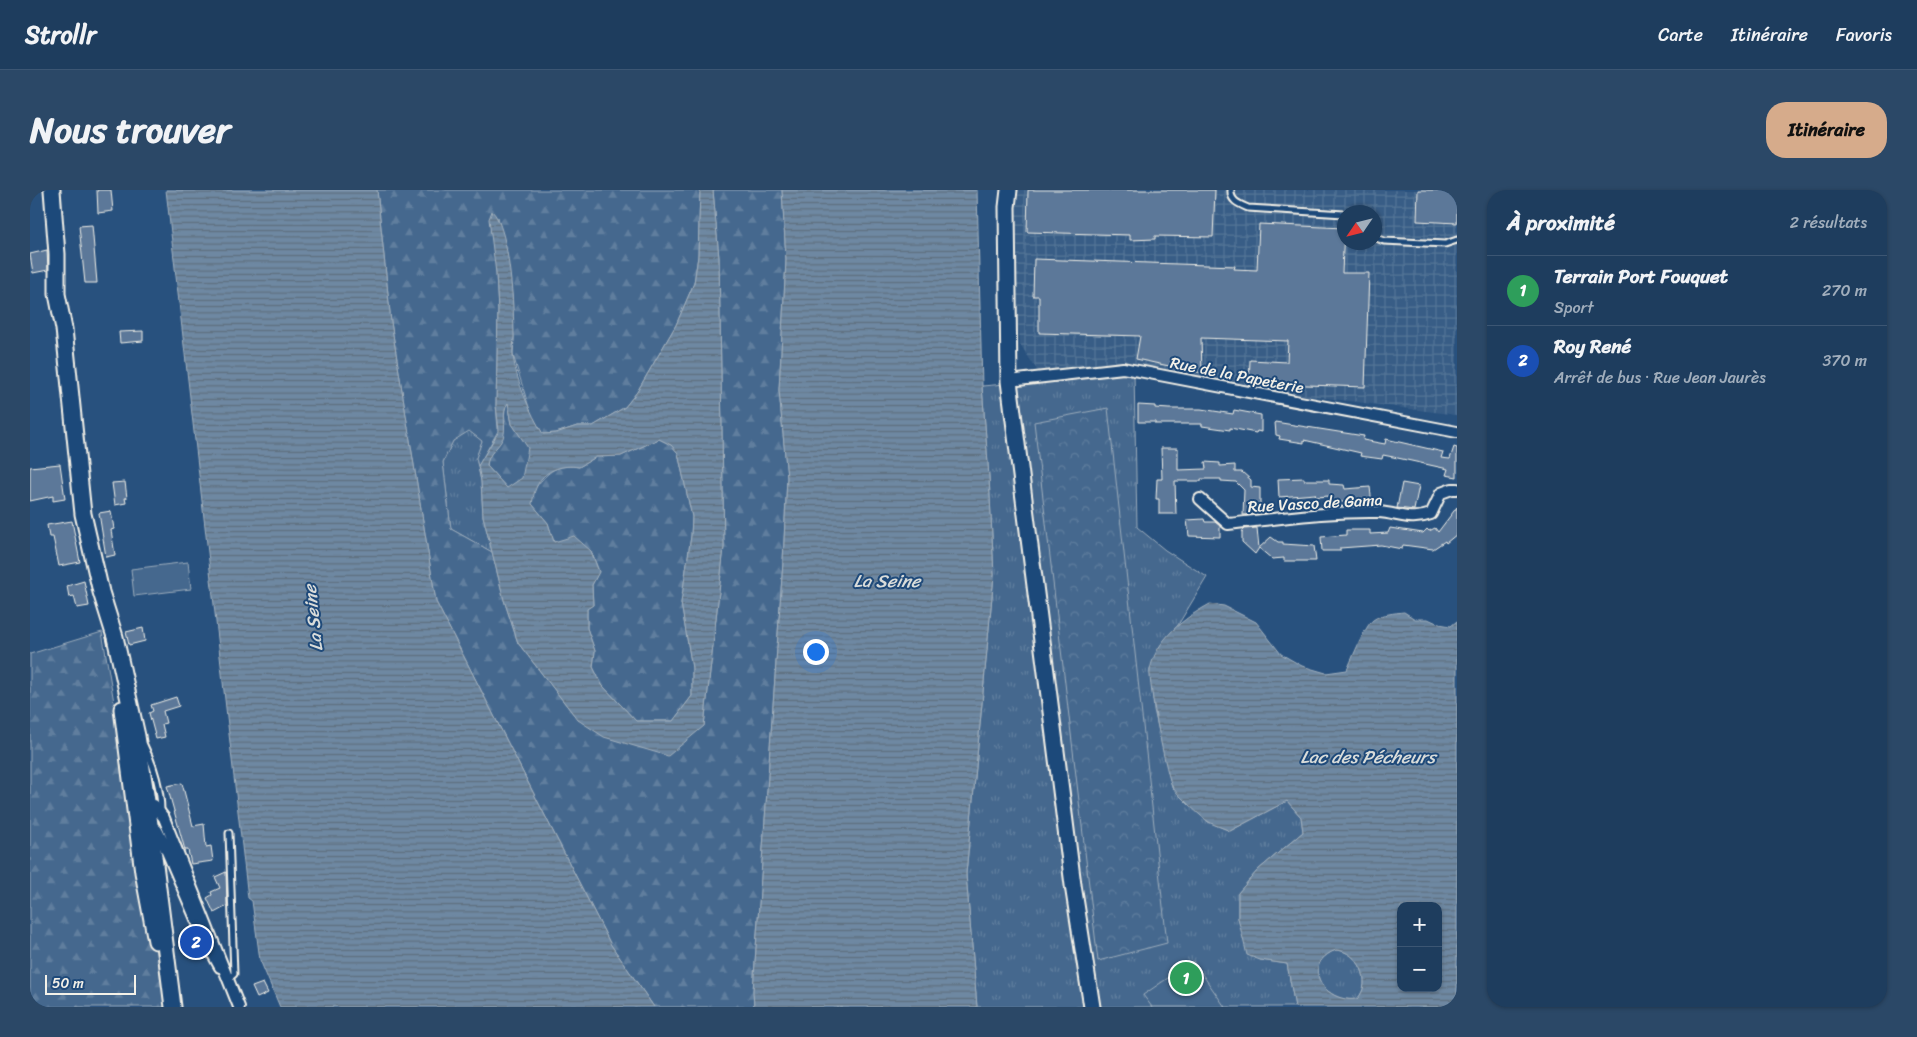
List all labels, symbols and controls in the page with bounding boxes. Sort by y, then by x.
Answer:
text: Strollr [25,14,96,56]
text: Carte [1658,19,1703,51]
text: Itinéraire [1731,19,1808,51]
text: Favoris [1836,19,1892,51]
text: Nous trouver [30,99,230,161]
button: Itinéraire [1766,102,1887,158]
text: À proximité [1507,204,1615,242]
north arrow [1337,205,1382,250]
text: 2 résultats [1790,208,1867,237]
text: Terrain Port Fouquet [1554,260,1728,293]
text: 1 [1520,276,1526,305]
text: 270 m [1822,276,1867,305]
text: Sport [1554,293,1594,322]
text: Roy René [1554,330,1631,363]
text: 2 [1518,346,1528,375]
text: 370 m [1823,346,1867,375]
street label: Rue de la Papeterie [1168,348,1307,402]
text: Arrêt de bus · Rue Jean Jaurès [1554,363,1766,392]
street label: Rue Vasco de Gama [1247,485,1383,521]
water label: La Seine [854,565,922,597]
water label: La Seine [293,582,332,653]
your location [803,639,829,665]
water label: Lac des Pécheurs [1301,741,1438,773]
map controls [1397,902,1442,992]
button: + [1397,902,1442,947]
pin: 2 [180,923,212,961]
button: − [1397,947,1442,992]
pin: 1 [1170,959,1202,997]
text: 50 m [52,971,84,996]
scale bar [45,972,136,995]

